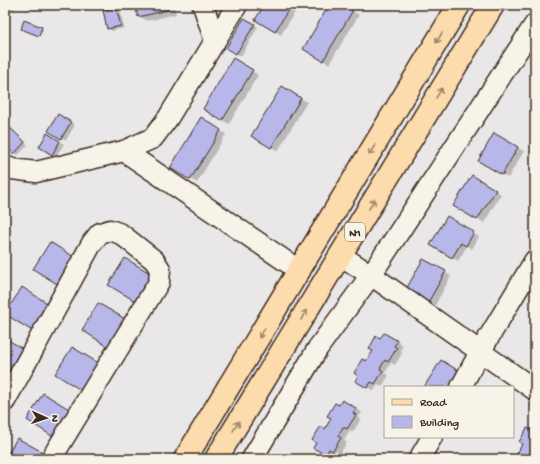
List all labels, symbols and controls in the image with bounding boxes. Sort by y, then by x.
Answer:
one-way arrow [435,32,443,43]
one-way arrow [436,87,444,99]
one-way arrow [368,144,376,156]
one-way arrow [368,198,376,210]
road number: N1 [345,223,365,241]
one-way arrow [300,310,308,321]
one-way arrow [257,327,265,339]
legend [384,386,514,438]
text: Road [420,397,447,411]
north arrow [26,398,66,438]
text: N [48,415,60,422]
text: Building [419,417,459,431]
one-way arrow [232,421,240,432]

